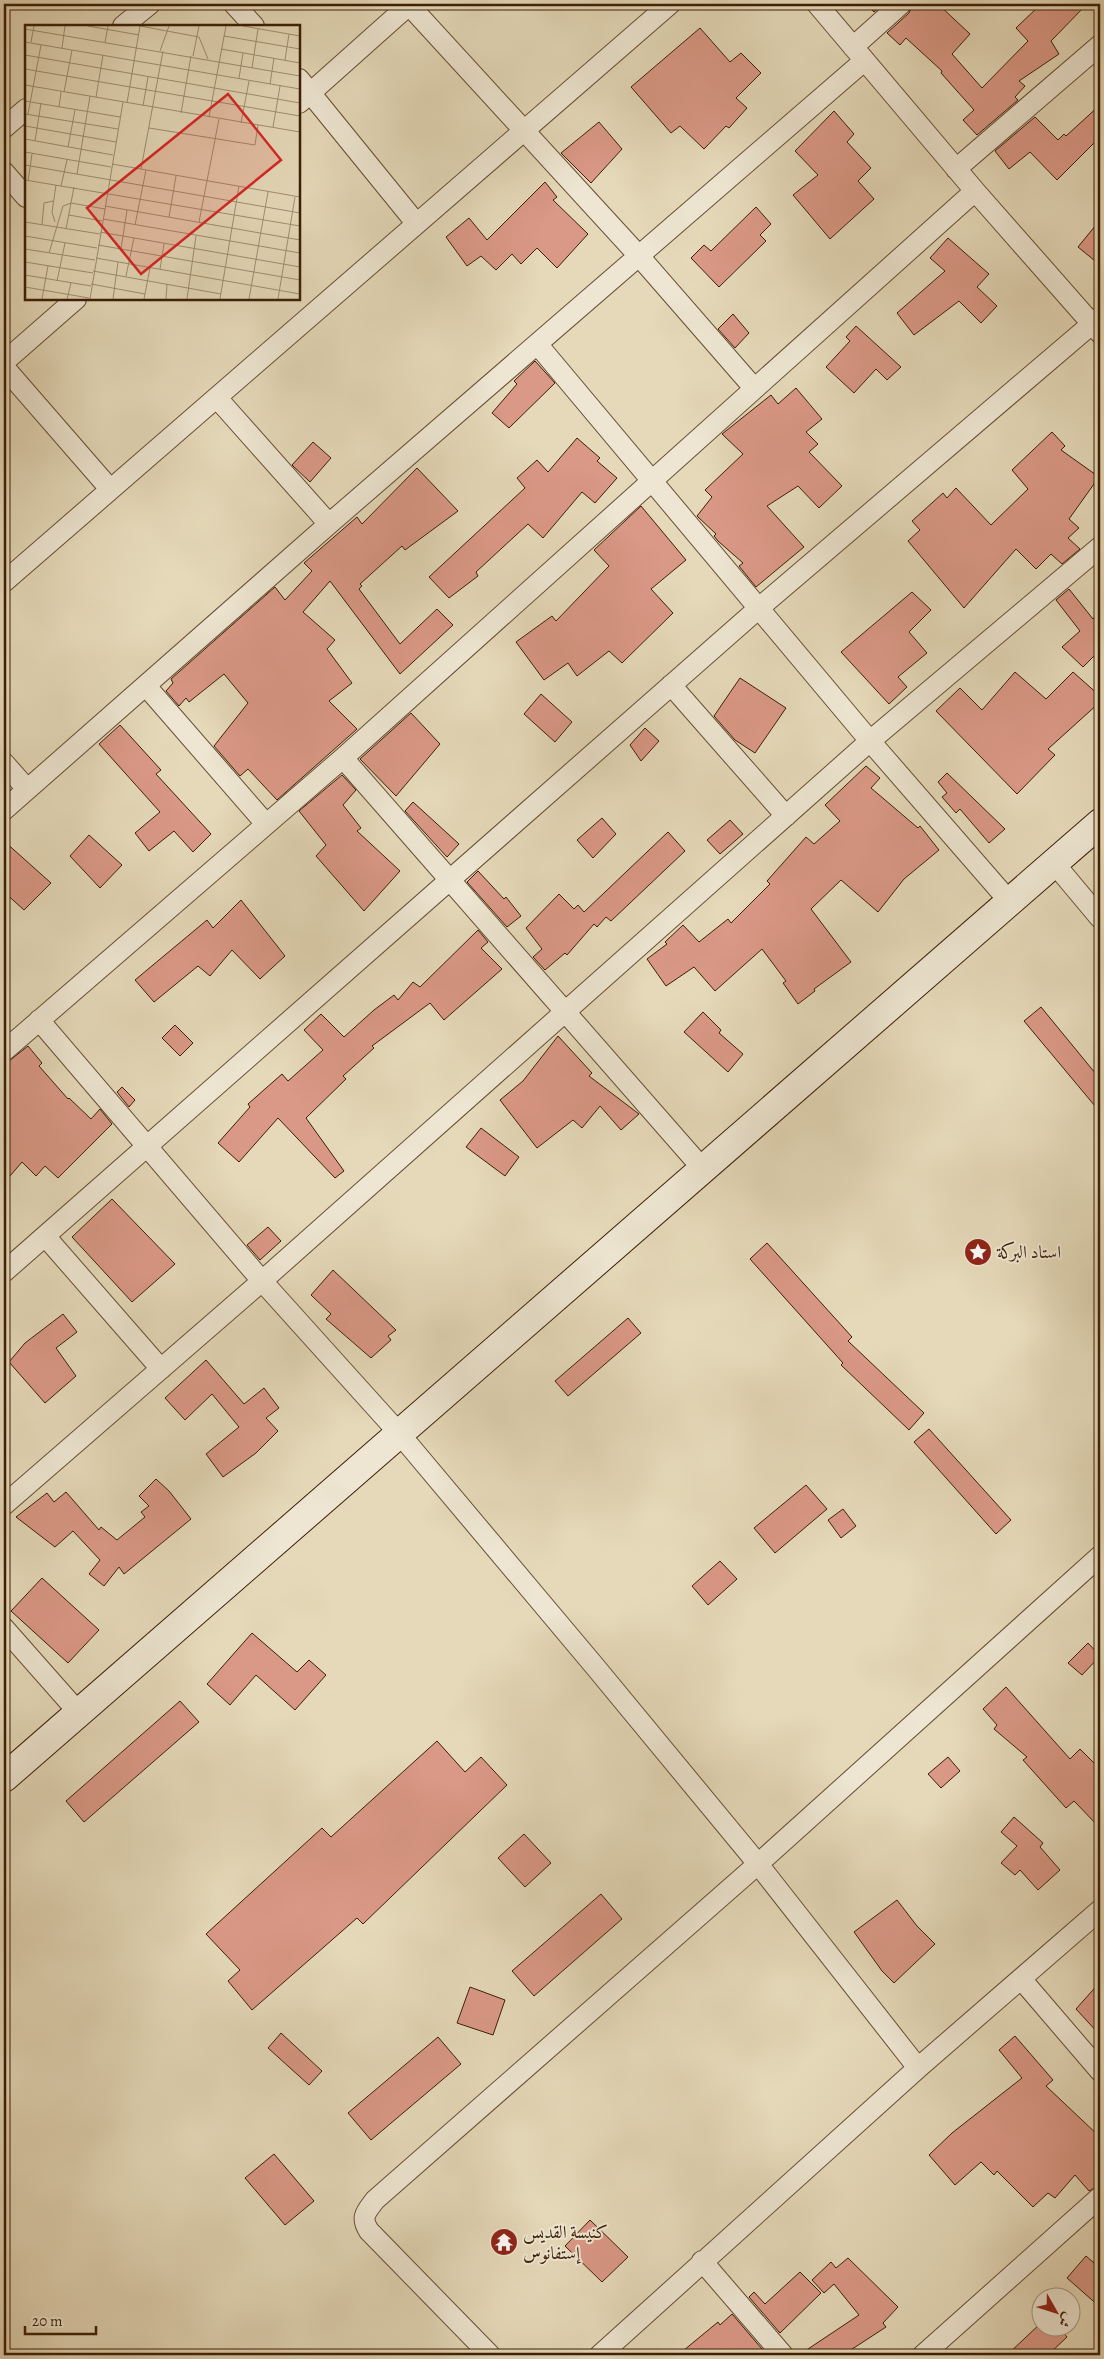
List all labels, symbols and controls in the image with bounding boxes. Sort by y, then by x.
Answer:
inset map [25,25,300,300]
place icon: استاد البركة [963,1237,993,1267]
place label: استاد البركة [996,1240,1061,1264]
place label: كنيسة القديس إستفانوس [523,2220,608,2265]
temple icon: كنيسة القديس إستفانوس [489,2227,519,2257]
north arrow [1032,2286,1082,2336]
scale bar [25,2304,96,2336]
text: ش [1054,2308,1077,2331]
text: 20 m [32,2311,63,2331]

